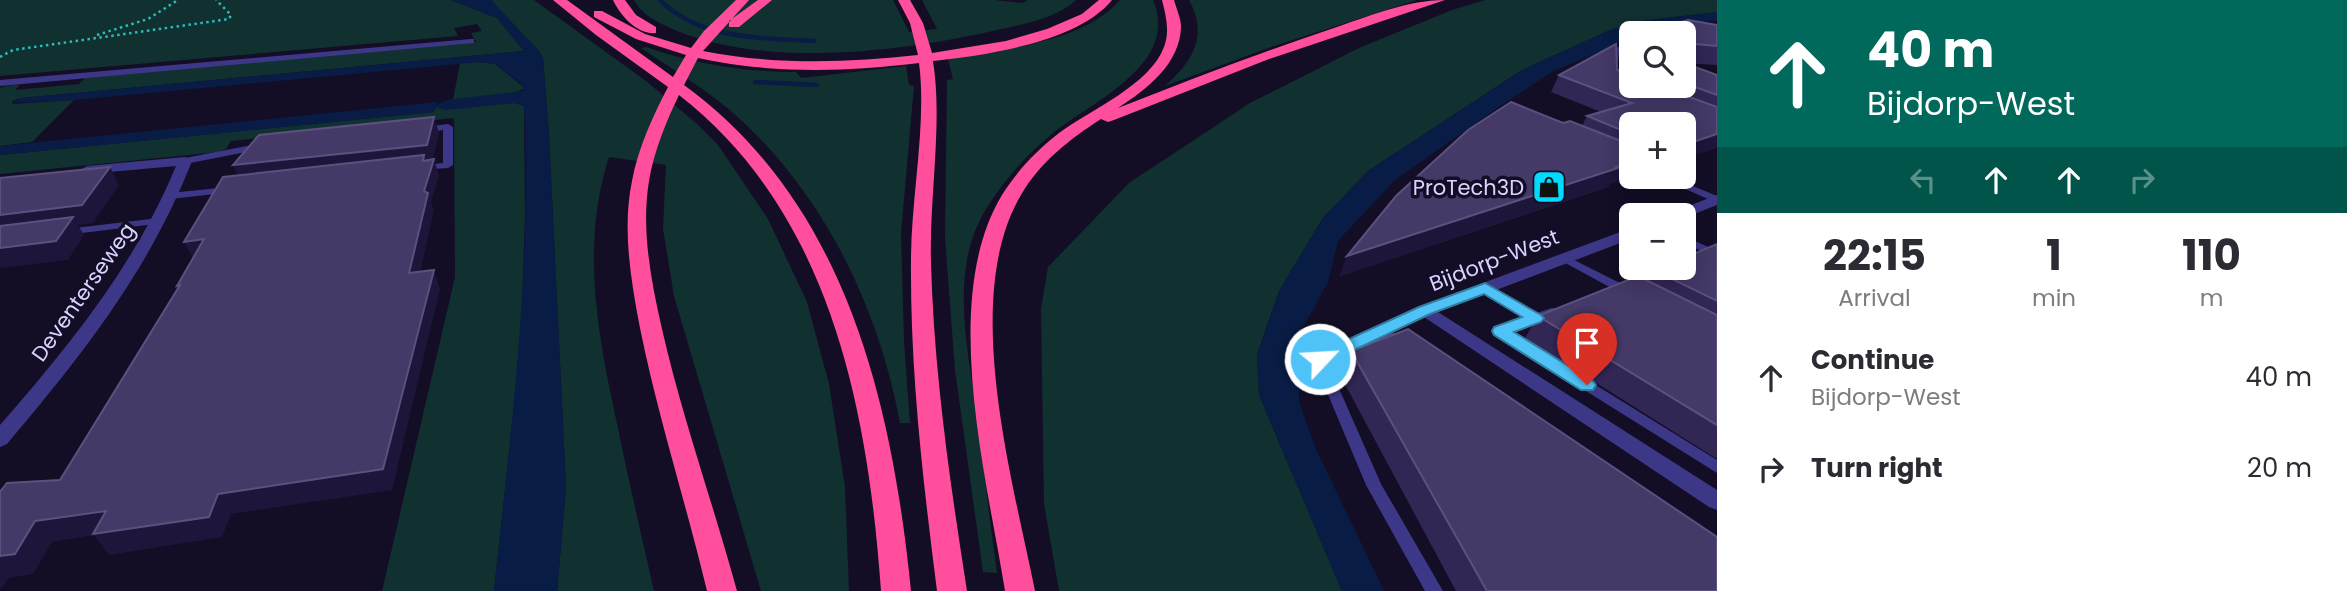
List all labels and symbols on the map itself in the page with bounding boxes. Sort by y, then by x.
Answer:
shop icon: ProTech3D [1530,168,1568,206]
place label: ProTech3D [1413,173,1524,202]
street label: Deventerseweg [24,217,142,367]
street label: Bijdorp-West [1425,222,1563,298]
pin [1557,313,1617,385]
position arrow [1283,322,1357,396]

